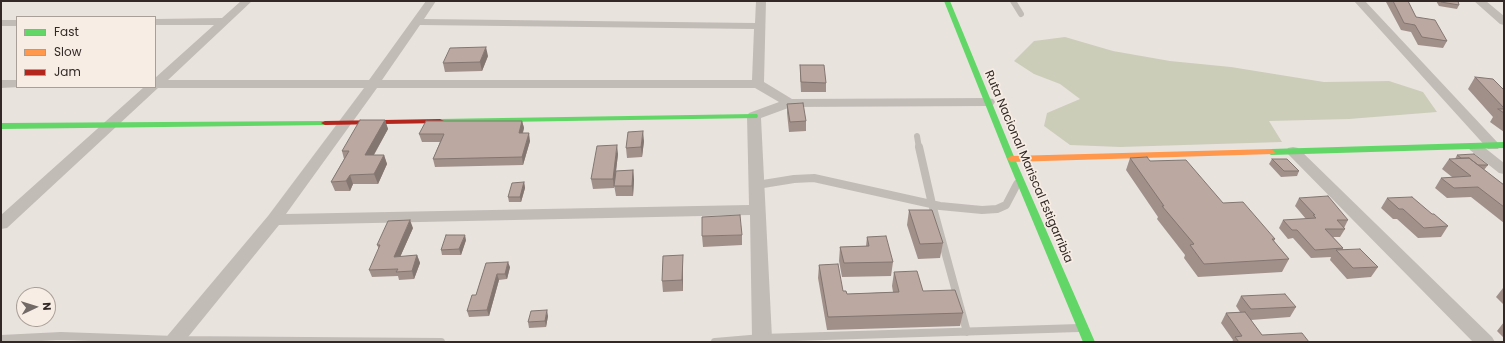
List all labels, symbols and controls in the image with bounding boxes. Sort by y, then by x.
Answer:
legend [16,16,156,88]
text: Fast [54,23,79,40]
text: Slow [54,43,82,60]
text: Jam [54,63,81,80]
street label: Ruta Nacional Mariscal Estigarribia [981,69,1075,265]
north arrow [16,287,56,327]
text: N [39,302,55,311]

